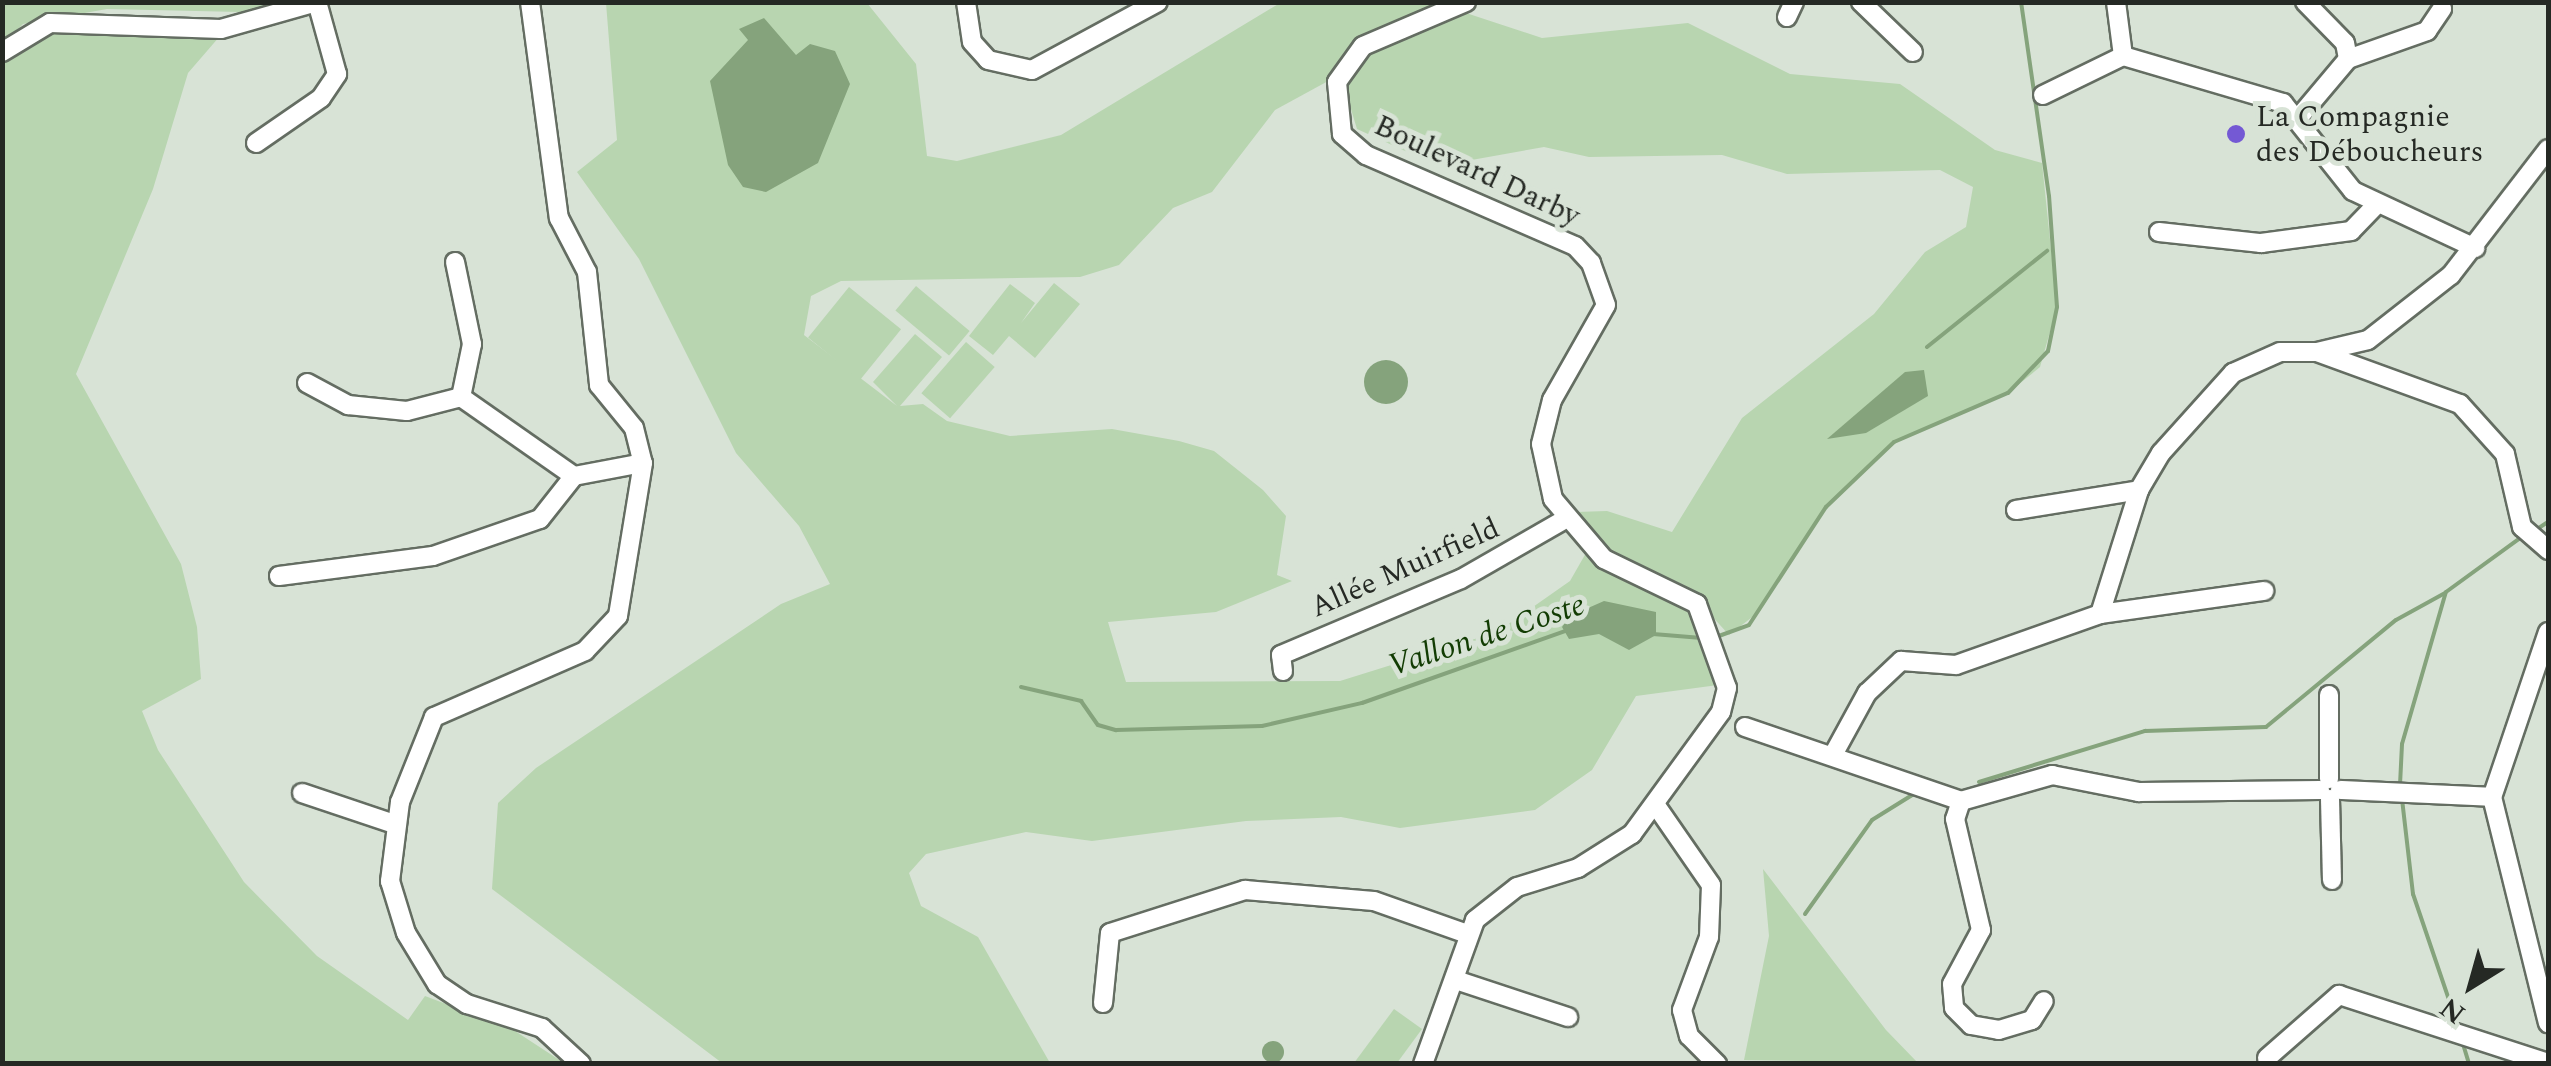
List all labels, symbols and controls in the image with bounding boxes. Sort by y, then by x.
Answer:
place label: La Compagnie des Déboucheurs [2256,99,2484,170]
street label: Boulevard Darby [1368,108,1586,234]
marker: La Compagnie des Déboucheurs [2225,123,2247,145]
street label: Allée Muirfield [1305,510,1505,626]
water label: Vallon de Coste [1384,586,1590,686]
north arrow [2421,936,2521,1036]
text: N [2431,986,2475,1034]

